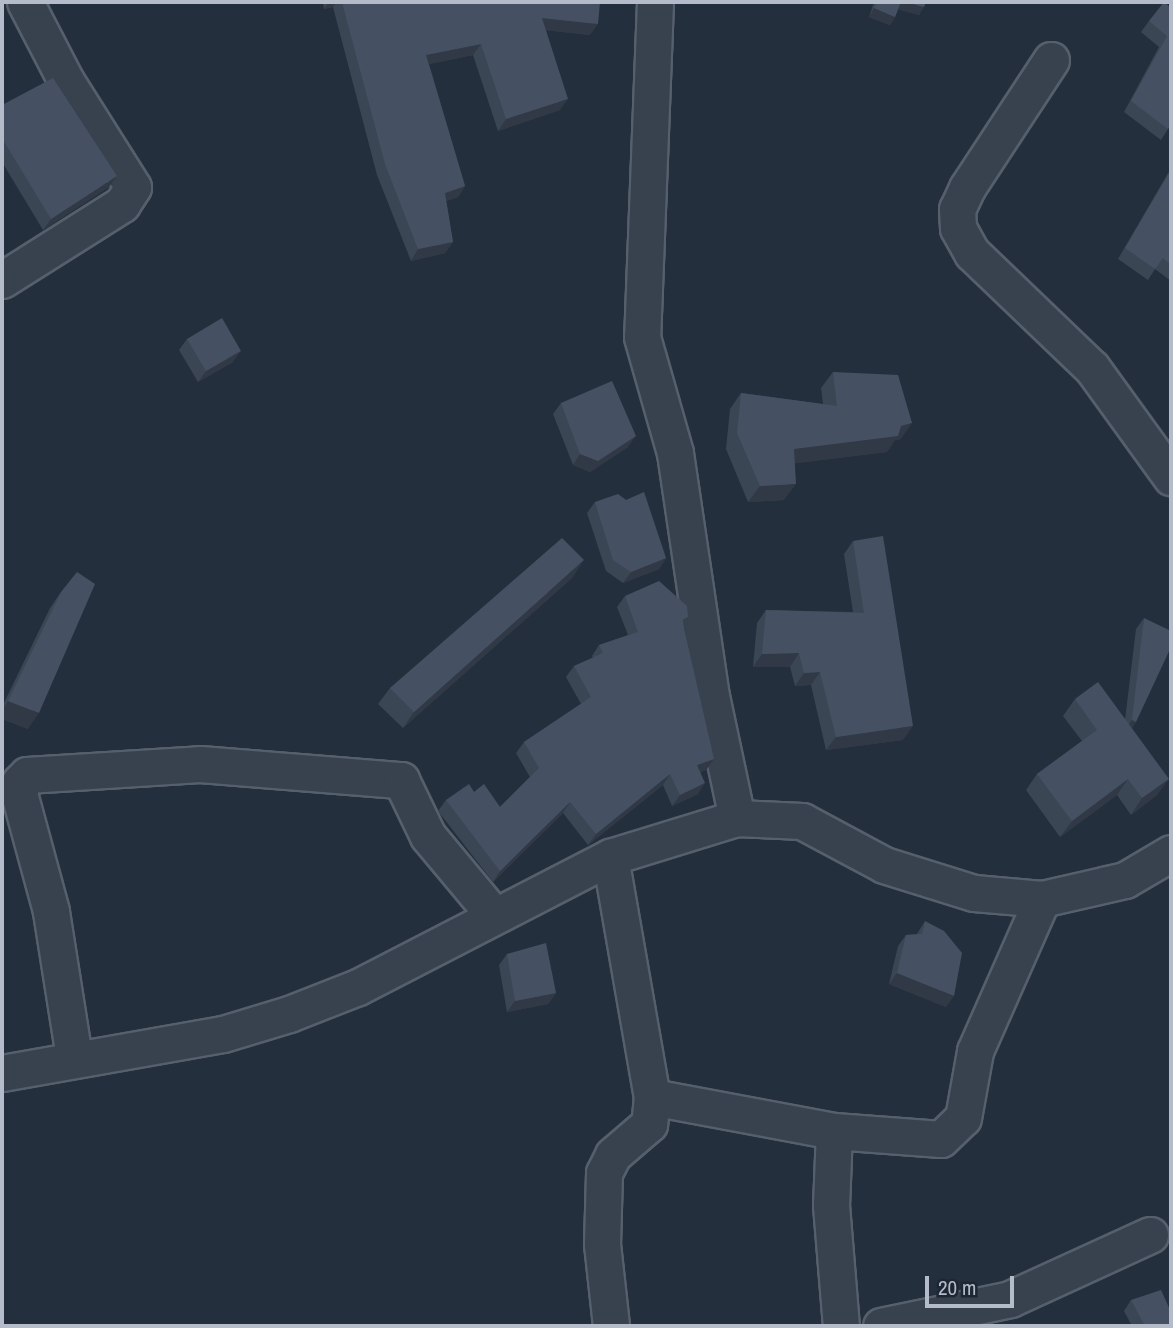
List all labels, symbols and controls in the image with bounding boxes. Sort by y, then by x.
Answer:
scale bar [928,1262,1017,1306]
text: 20 m [938,1273,976,1302]

